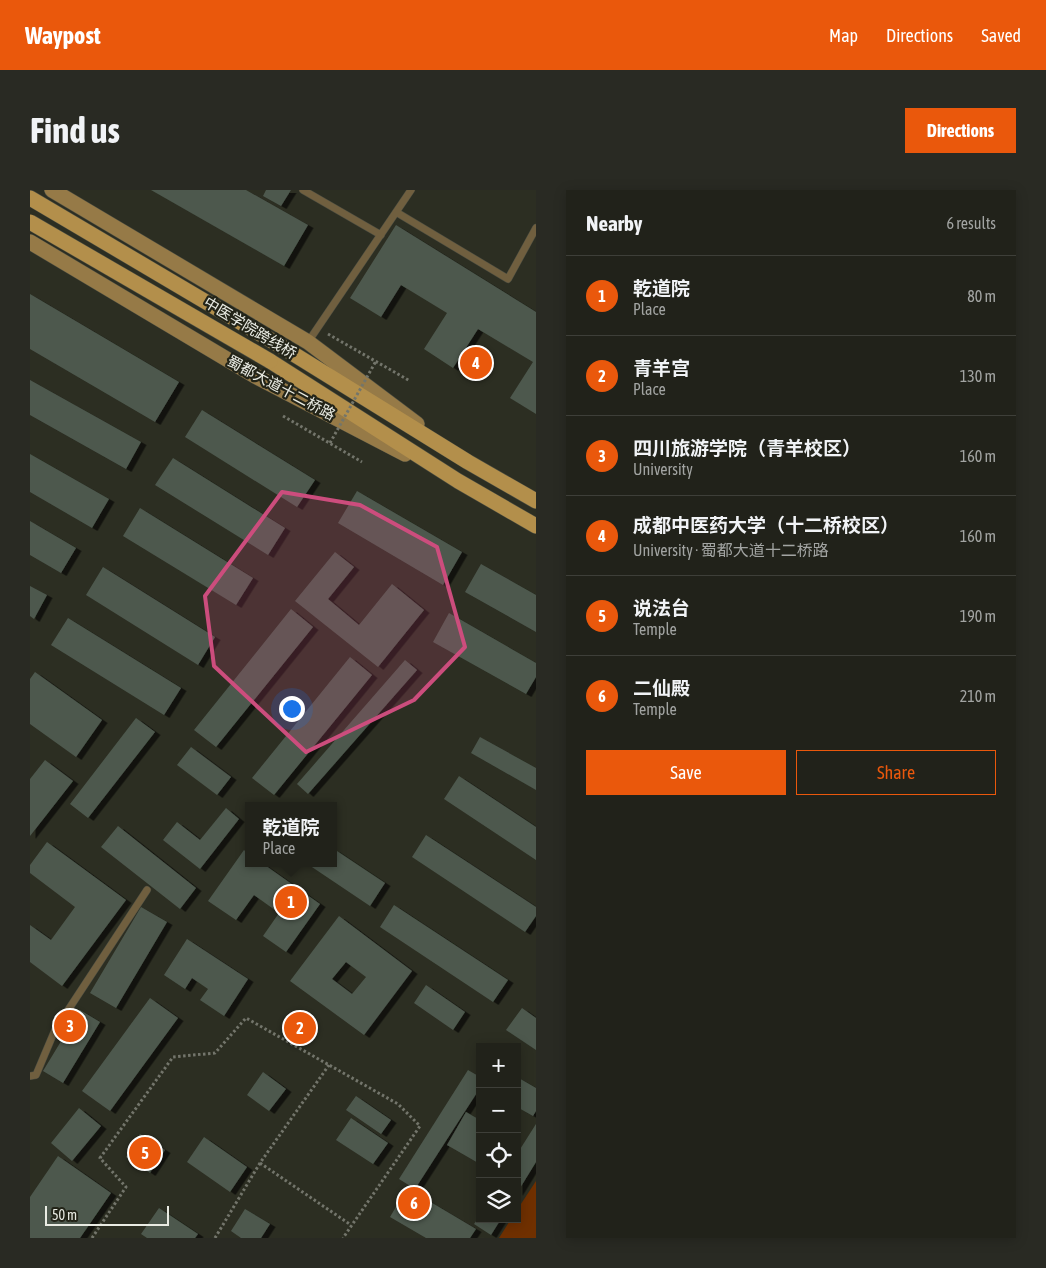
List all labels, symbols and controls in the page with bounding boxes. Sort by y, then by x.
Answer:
text: Waypost [25,22,101,49]
text: Map [829,25,858,46]
text: Directions [886,25,953,46]
text: Saved [981,25,1021,46]
button: Directions [905,108,1016,153]
text: Find us [30,110,120,150]
text: Nearby [586,211,642,235]
text: 6 results [946,214,996,232]
text: 乾道院 [633,277,690,299]
text: 1 [598,287,606,305]
text: 80 m [967,287,996,305]
street label: 中医学院跨线桥 [201,293,300,362]
text: Place [633,300,666,318]
pin: 4 [460,344,492,382]
street label: 蜀都大道十二桥路 [224,352,338,423]
text: 青羊宫 [633,357,690,379]
text: 2 [598,367,606,385]
text: 130 m [960,367,996,385]
text: Place [633,380,666,398]
text: 四川旅游学院（青羊校区） [633,437,861,459]
text: 3 [598,447,606,465]
text: 160 m [960,447,996,465]
text: University [633,460,693,478]
text: 成都中医药大学（十二桥校区） [633,514,899,536]
text: 4 [598,527,606,545]
text: 160 m [960,527,996,545]
text: University · 蜀都大道十二桥路 [633,541,829,559]
text: 说法台 [633,597,690,619]
text: 5 [598,607,606,625]
text: 190 m [960,607,996,625]
text: Temple [633,620,677,638]
text: 二仙殿 [633,677,690,699]
text: 6 [598,687,606,705]
text: 210 m [960,687,996,705]
your location [279,696,305,722]
text: Temple [633,700,677,718]
button: Save [586,750,786,795]
button: Share [796,750,996,795]
popup [245,802,337,867]
text: 乾道院 [262,816,320,838]
text: Place [262,839,295,857]
pin: 1 [275,883,307,921]
pin: 3 [54,1007,86,1045]
pin: 2 [284,1009,316,1047]
map controls [476,1043,521,1223]
button: + [476,1043,521,1088]
button: − [476,1088,521,1133]
button: locate [476,1133,521,1178]
pin: 5 [129,1134,161,1172]
button: layers [476,1178,521,1223]
pin: 6 [398,1184,430,1222]
scale bar [45,1203,169,1226]
text: 50 m [52,1207,77,1223]

